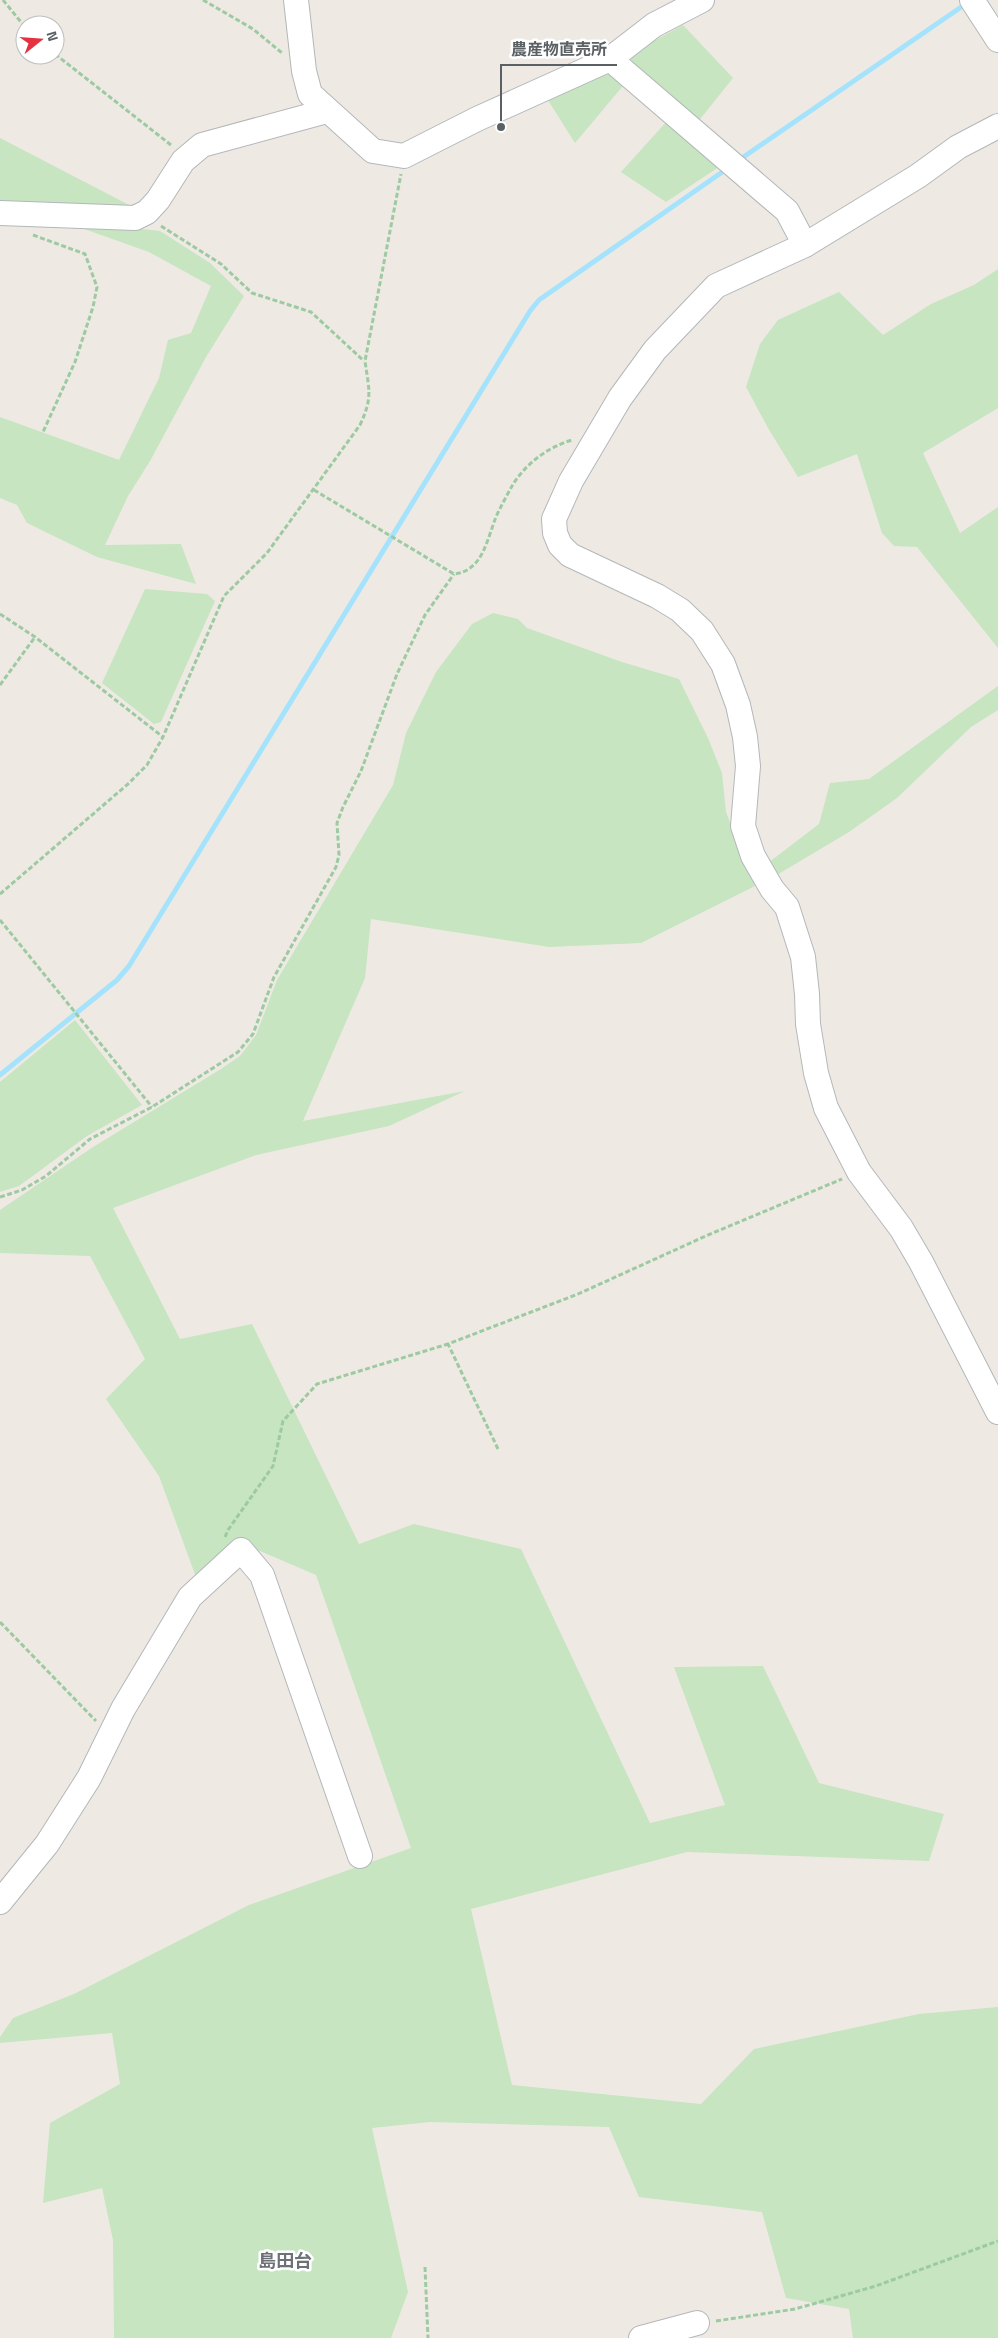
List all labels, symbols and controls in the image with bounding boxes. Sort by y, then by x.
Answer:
north arrow [15,15,65,65]
text: N [41,28,64,44]
callout: 農産物直売所 [501,34,617,65]
text: 農産物直売所 [511,37,607,61]
district label: 島田台 [258,2247,312,2274]

